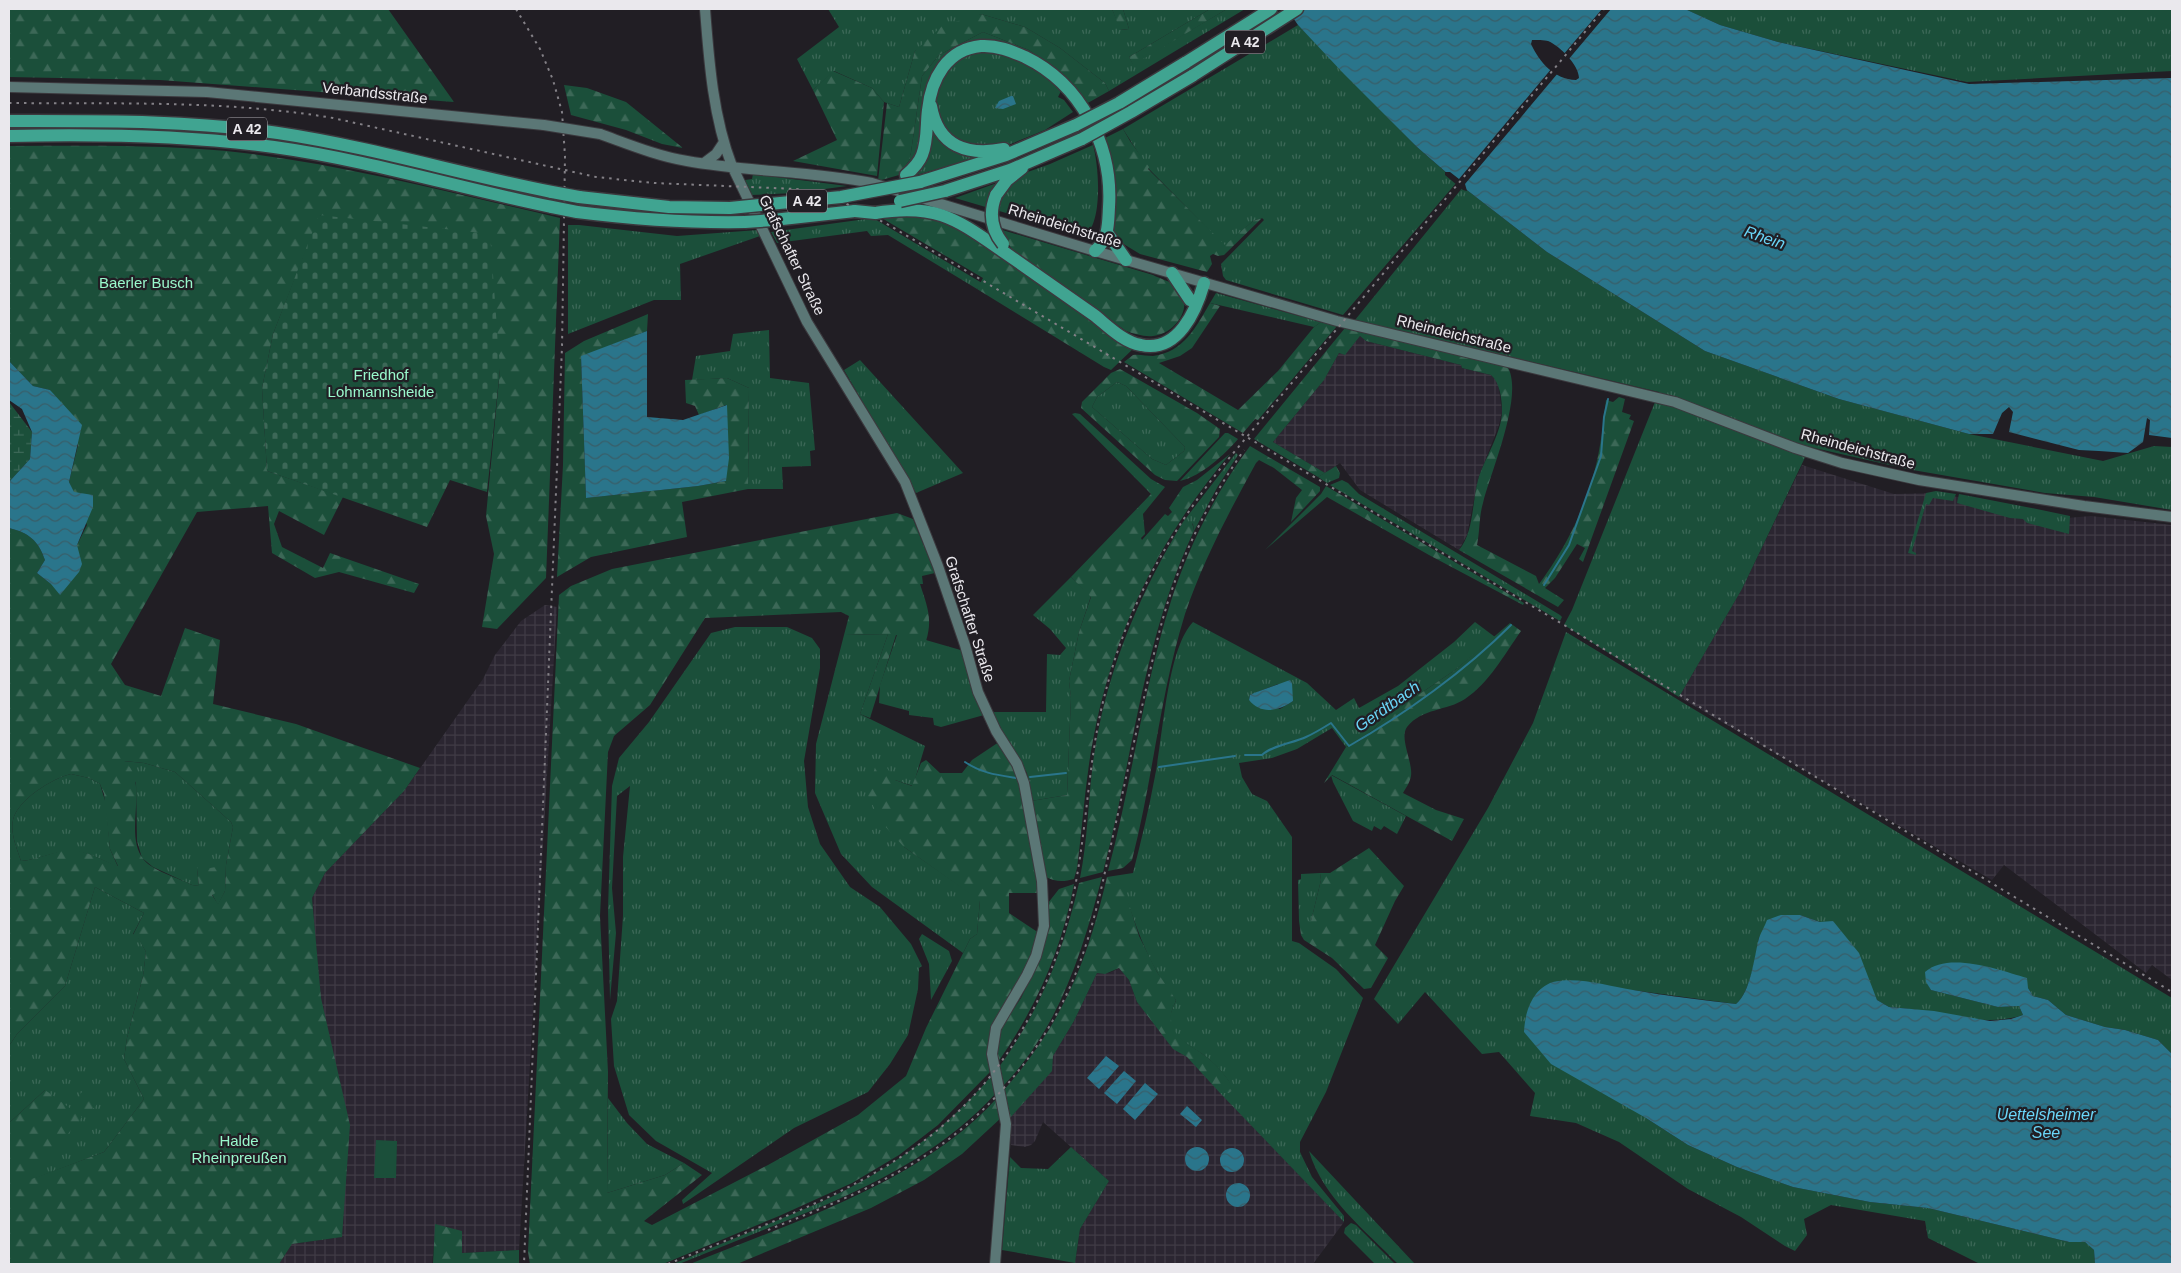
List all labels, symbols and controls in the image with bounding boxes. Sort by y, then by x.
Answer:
road number: A 42 [1225,31,1265,54]
street label: Verbandsstraße [322,79,429,106]
road number: A 42 [227,118,267,140]
road number: A 42 [787,190,827,212]
street label: Grafschafter Straße [756,192,829,318]
street label: Rheindeichstraße [1006,200,1124,251]
water label: Rhein [1742,223,1787,252]
park label: Baerler Busch [99,274,193,291]
street label: Rheindeichstraße [1395,311,1513,356]
park label: Friedhof Lohmannsheide [328,366,434,400]
street label: Rheindeichstraße [1799,425,1917,472]
street label: Grafschafter Straße [942,554,999,684]
water label: Gerdtbach [1352,678,1423,735]
water label: Uettelsheimer See [1997,1106,2096,1141]
park label: Halde Rheinpreußen [191,1132,287,1166]

